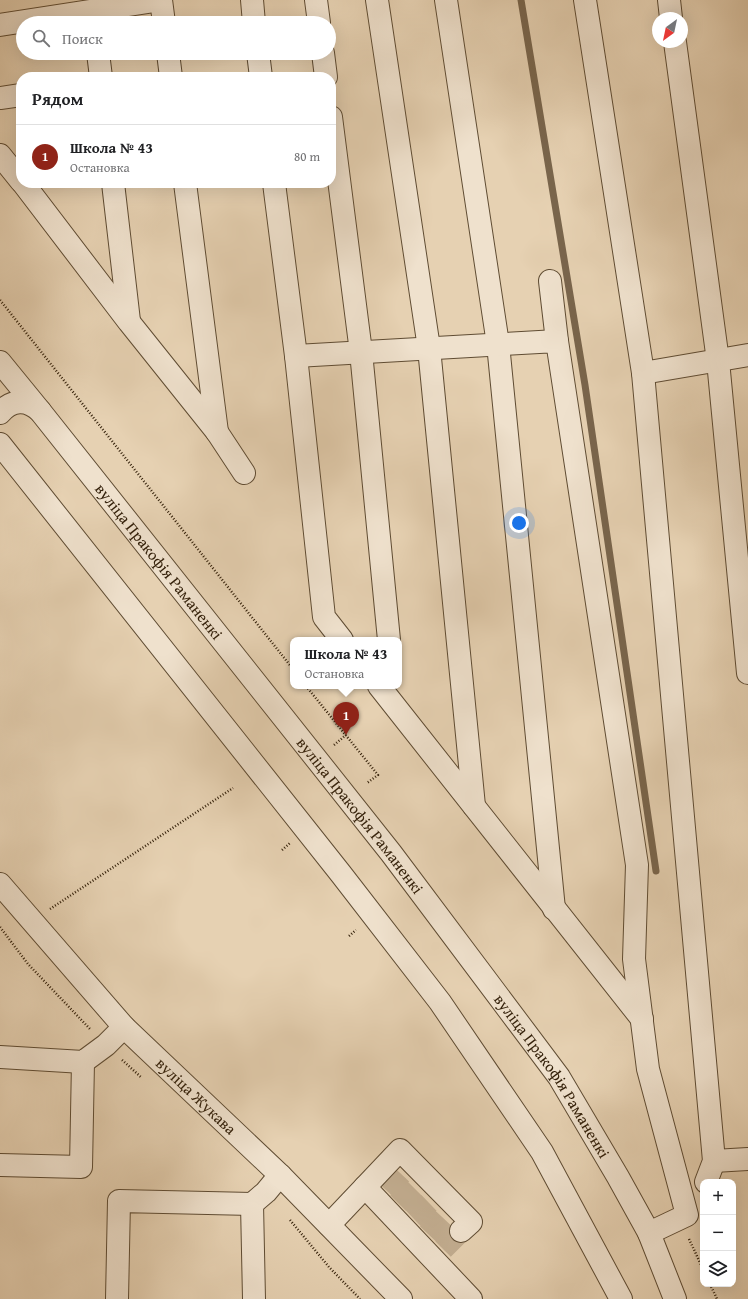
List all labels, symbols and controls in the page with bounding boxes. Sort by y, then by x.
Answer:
north arrow [652,12,688,48]
search box [16,16,336,60]
icon: search [30,27,52,49]
text: Поиск [62,28,103,49]
text: Рядом [32,86,83,111]
text: Школа № 43 [70,137,153,158]
text: 1 [42,147,48,166]
text: 80 m [294,147,320,166]
text: Остановка [70,158,130,177]
street label: вуліца Пракофія Раманенкі [90,478,229,645]
your location [509,513,529,533]
popup [290,637,402,689]
text: Школа № 43 [305,643,387,664]
text: Остановка [305,664,364,683]
pin: 1 [333,702,359,735]
street label: вуліца Пракофія Раманенкі [291,732,430,899]
street label: вуліца Пракофія Раманенкі [488,989,616,1163]
street label: вуліца Жукава [151,1051,242,1140]
map controls [700,1179,736,1287]
button: + [700,1179,736,1215]
button: − [700,1215,736,1251]
button: layers [700,1251,736,1287]

